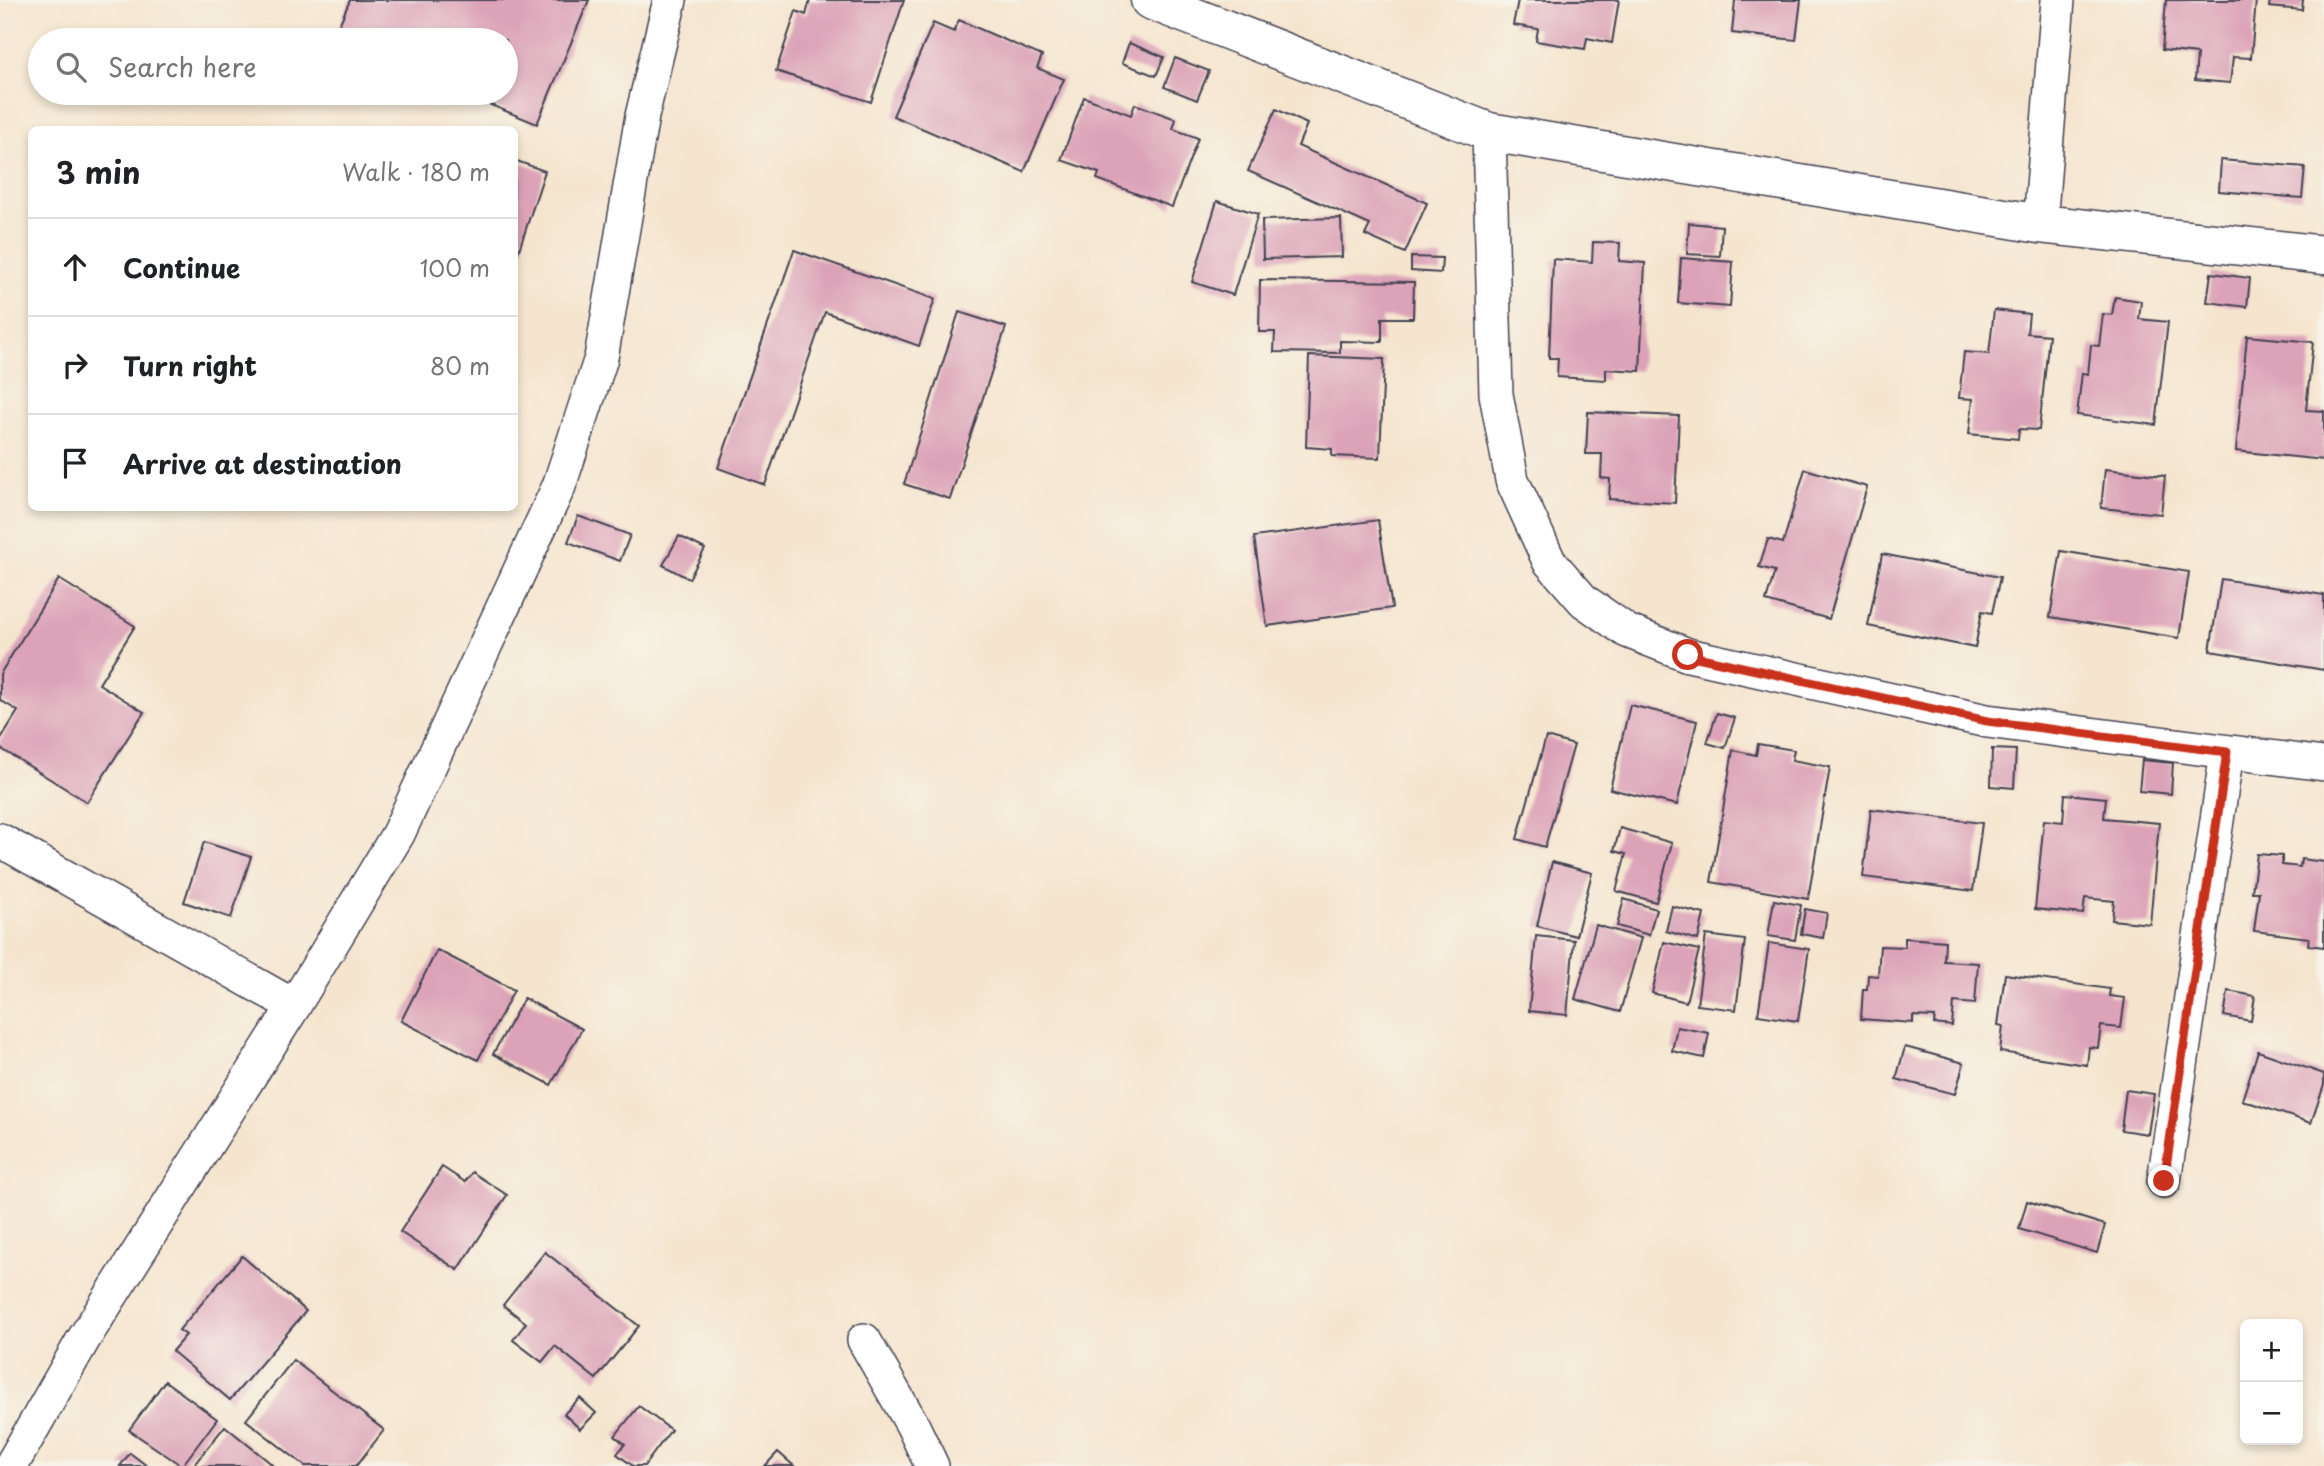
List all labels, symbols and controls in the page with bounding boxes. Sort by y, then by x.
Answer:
search box [28,28,518,105]
text: Search here [108,47,257,86]
icon: search [52,48,90,86]
text: 3 min [56,149,141,194]
text: Walk · 180 m [342,154,490,189]
icon: ahead [56,248,94,286]
text: Continue [123,248,240,287]
text: 100 m [420,250,490,285]
icon: right [56,346,94,384]
text: Turn right [123,346,257,385]
text: 80 m [430,348,490,383]
icon: arrive [56,444,94,482]
text: Arrive at destination [123,444,402,483]
route start [1672,639,1703,670]
route end [2148,1165,2179,1196]
map controls [2240,1319,2303,1445]
button: + [2240,1319,2303,1382]
button: − [2240,1382,2303,1445]

